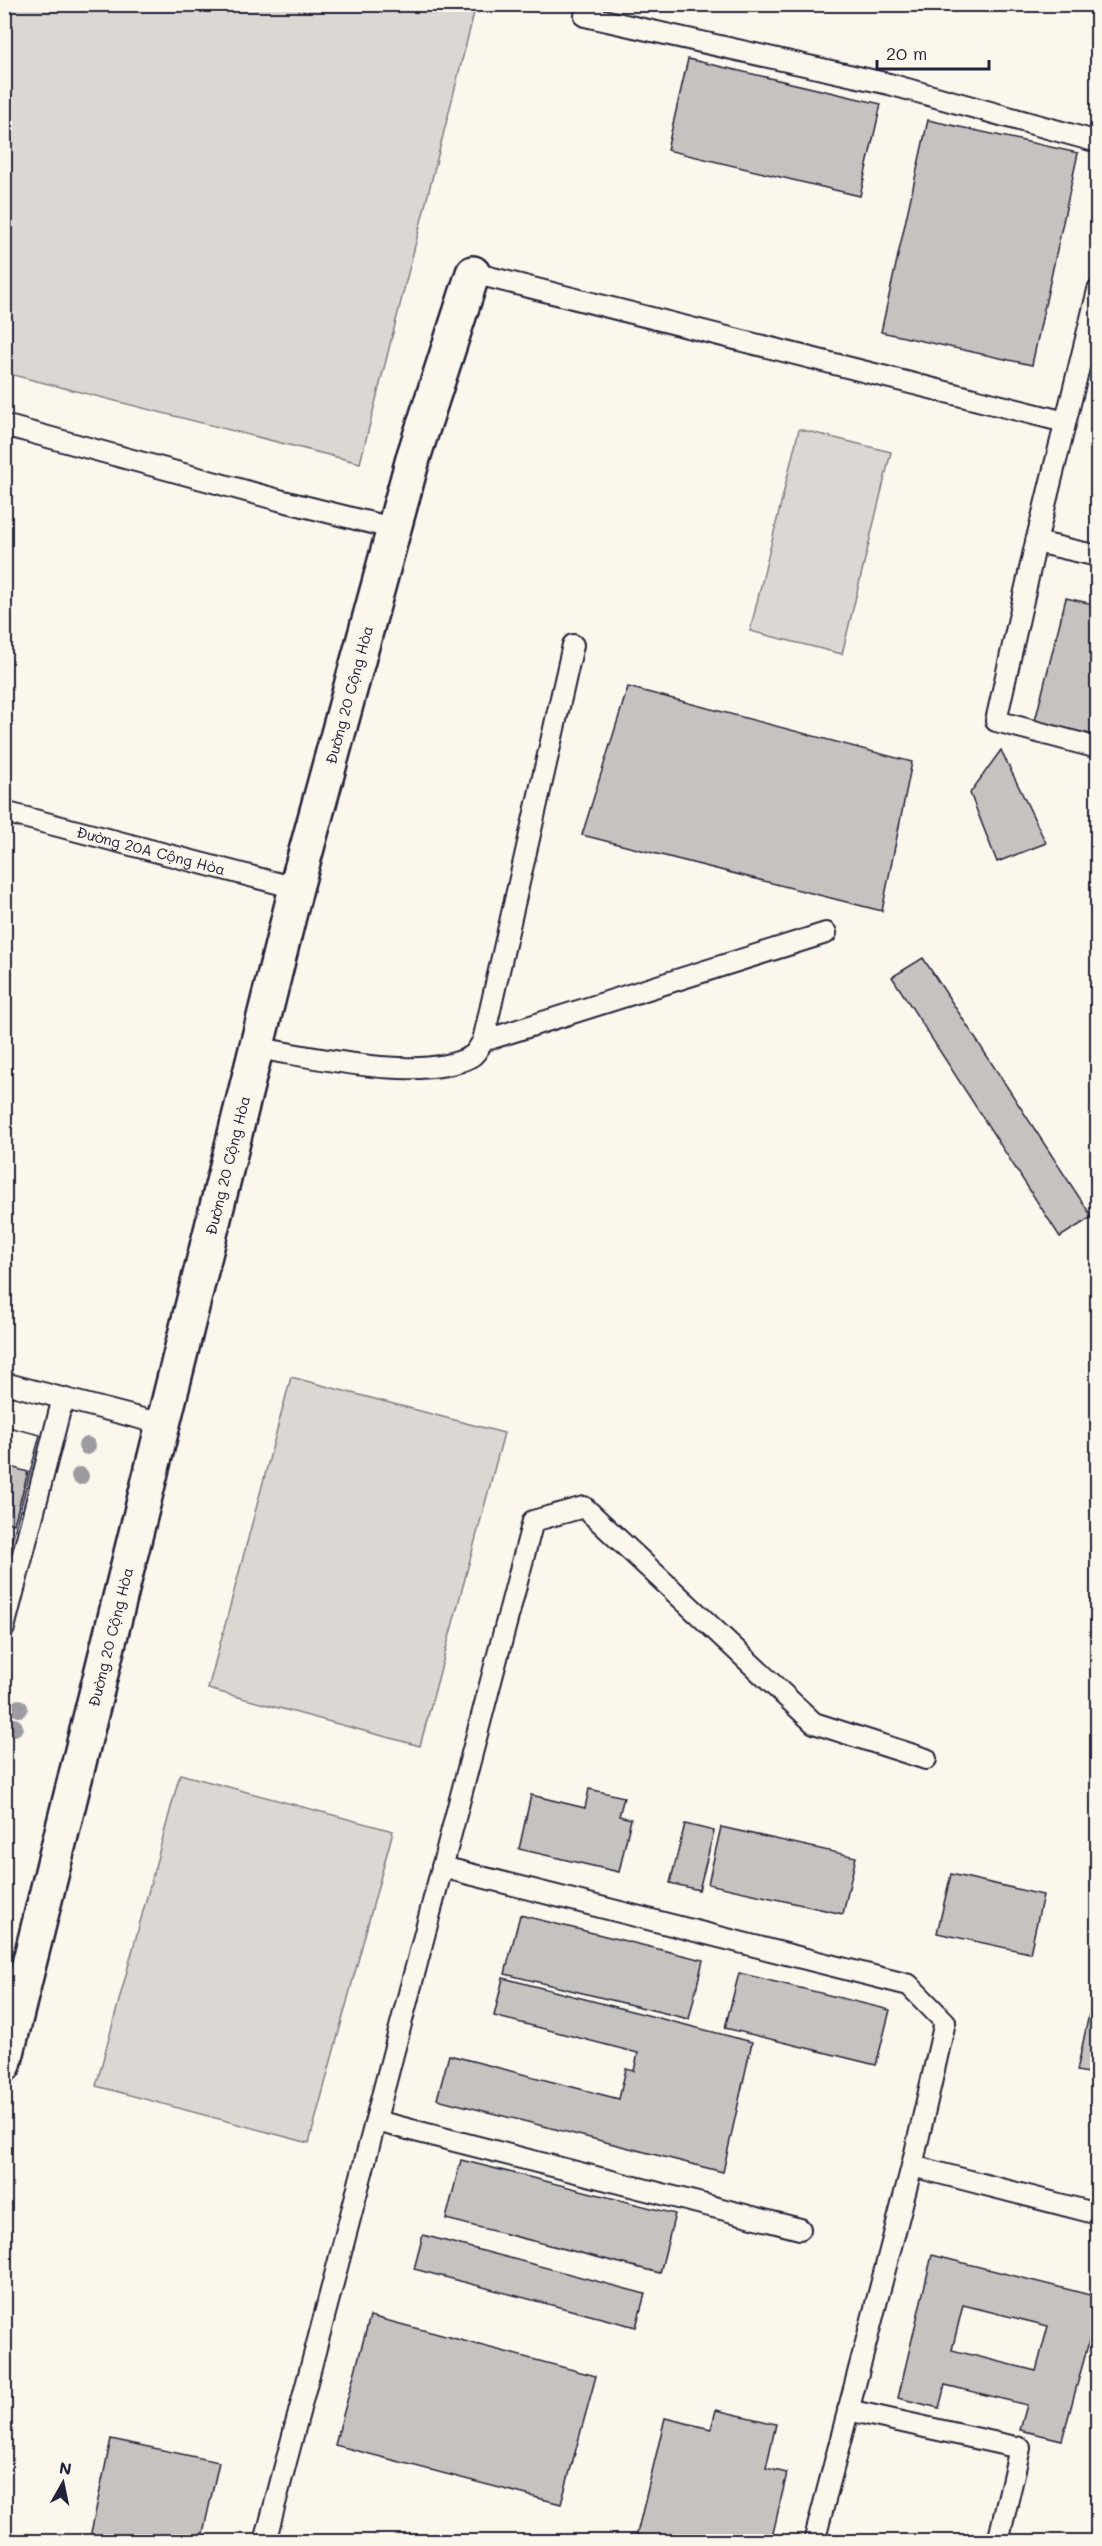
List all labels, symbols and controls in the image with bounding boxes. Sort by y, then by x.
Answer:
scale bar [877,33,990,71]
text: 20 m [886,41,927,65]
street label: Đường 20 Cộng Hòa [320,623,377,766]
street label: Đường 20A Cộng Hòa [75,821,228,879]
street label: Đường 20 Cộng Hòa [200,1094,254,1237]
street label: Đường 20 Cộng Hòa [83,1565,137,1709]
north arrow [33,2453,93,2513]
text: N [58,2456,73,2479]

